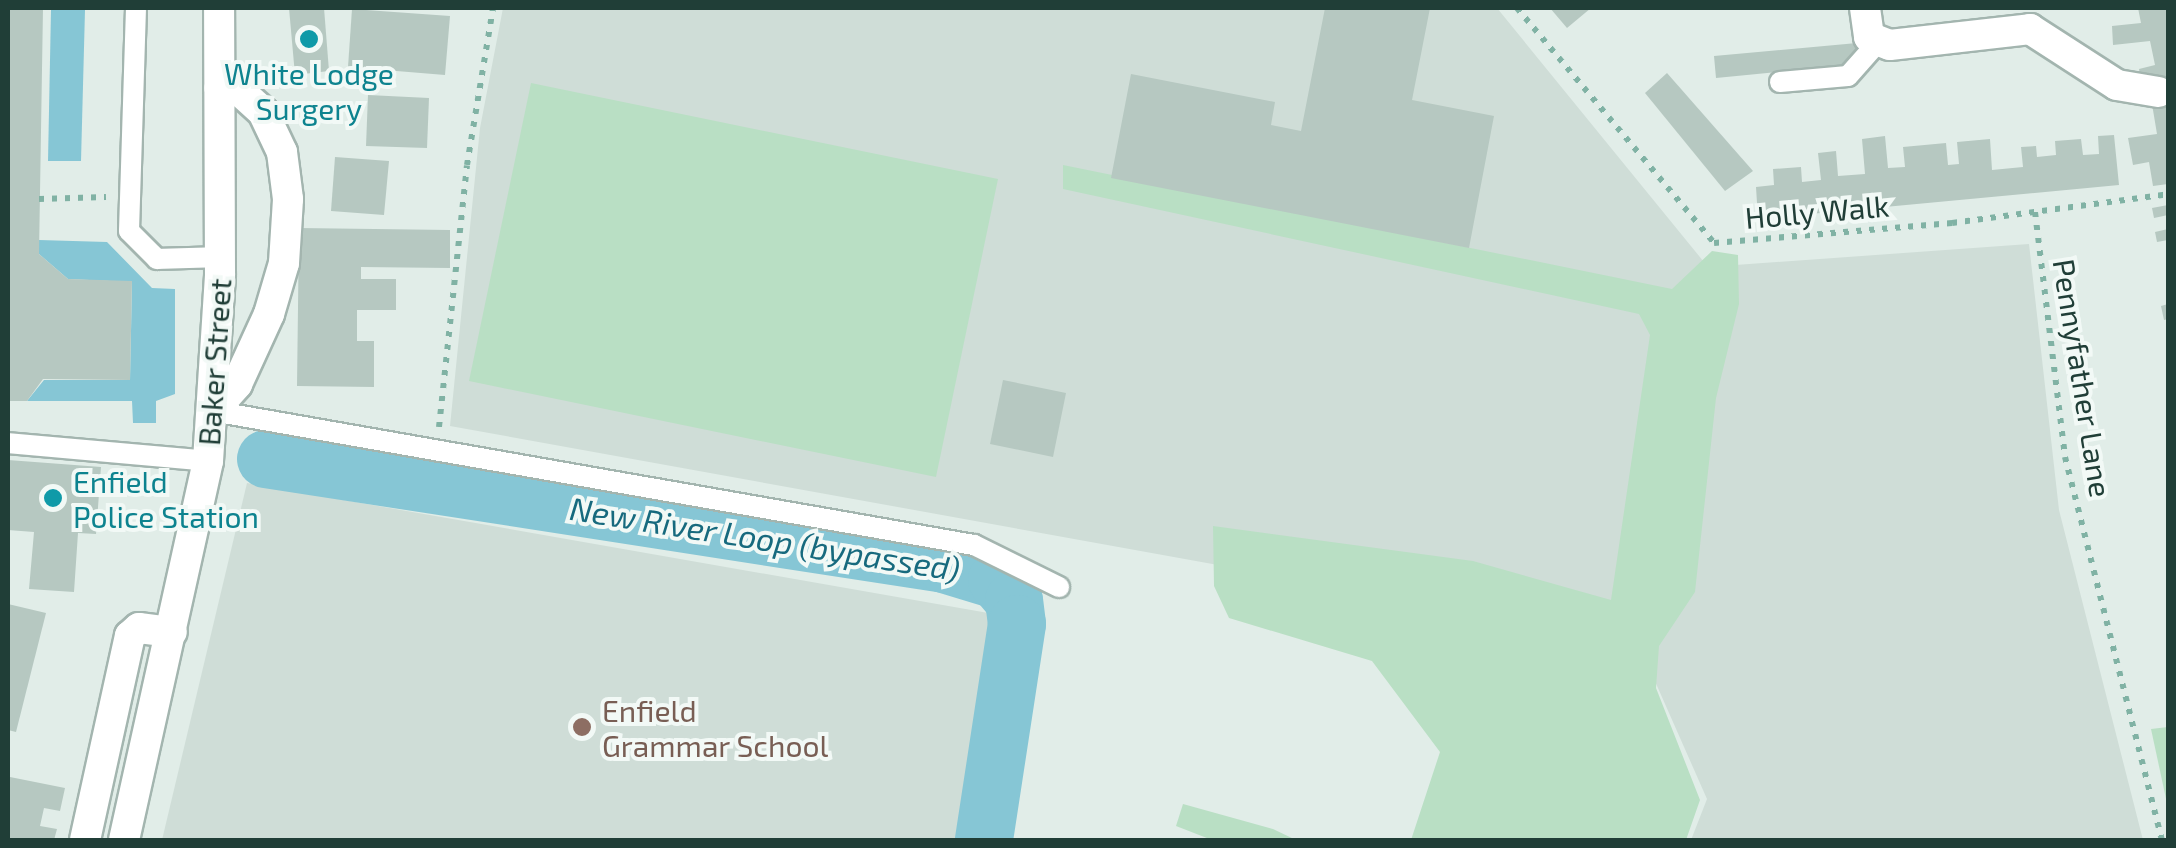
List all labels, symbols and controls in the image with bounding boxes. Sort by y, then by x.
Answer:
marker: White Lodge Surgery [298,28,320,50]
place label: White Lodge Surgery [224,55,394,126]
street label: Holly Walk [1743,187,1891,235]
street label: Pennyfather Lane [2046,256,2120,500]
street label: Baker Street [190,277,238,447]
place label: Enfield Police Station [73,463,259,534]
marker: Enfield Police Station [42,487,64,509]
water label: New River Loop (bypassed) [567,488,963,588]
place label: Enfield Grammar School [602,692,829,762]
marker: Enfield Grammar School [571,716,593,738]

